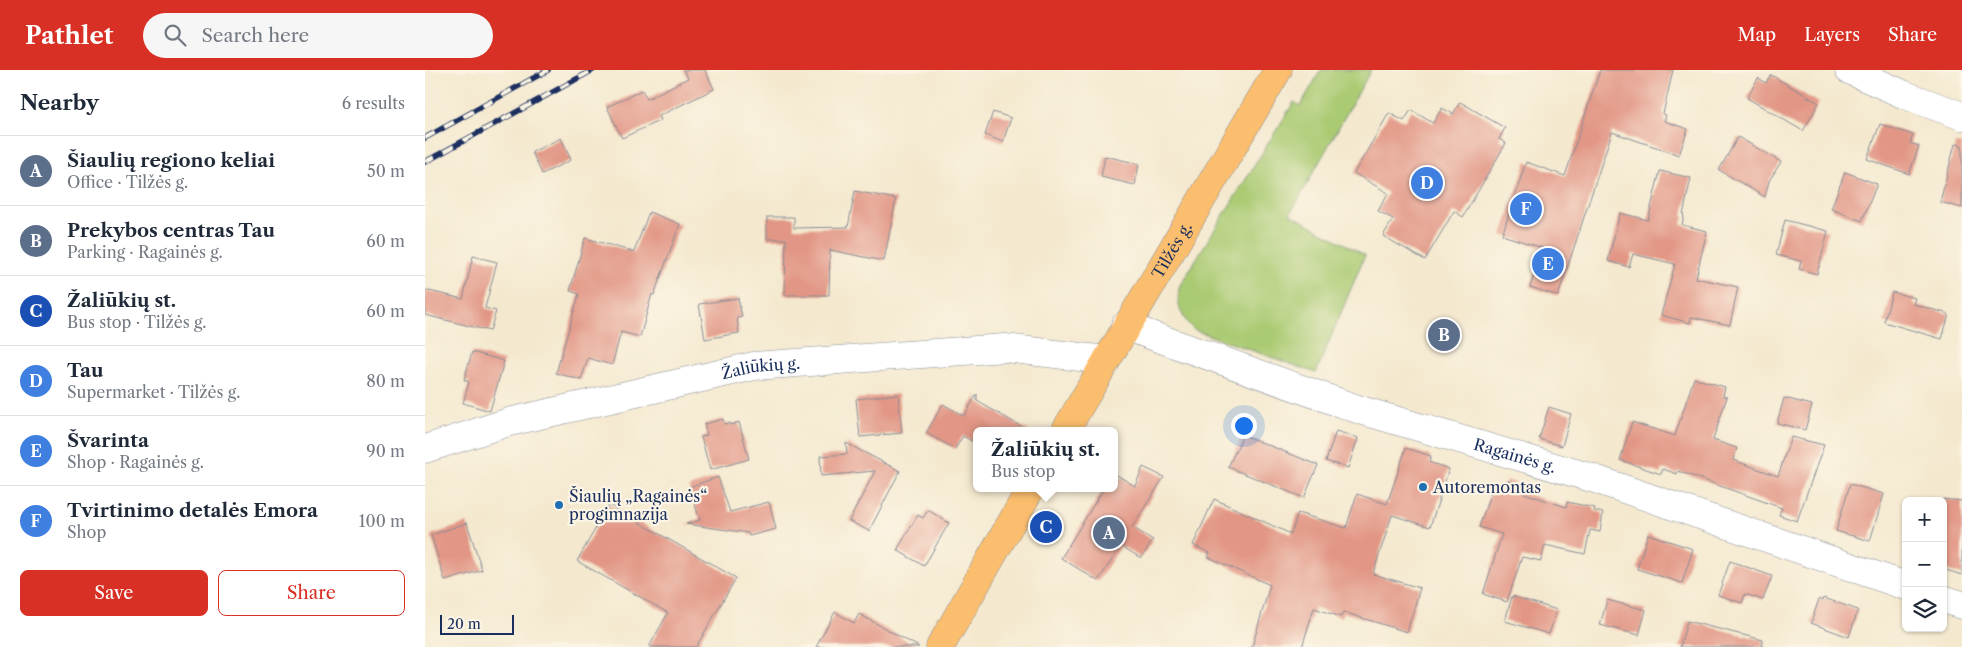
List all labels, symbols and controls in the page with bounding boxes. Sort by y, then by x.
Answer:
search box [143,13,493,58]
text: Pathlet [25,21,113,50]
icon: search [161,21,189,49]
text: Search here [201,24,309,47]
text: Map [1738,24,1776,46]
text: Layers [1804,24,1860,46]
text: Share [1888,24,1937,46]
text: Nearby [20,90,99,115]
text: 6 results [342,93,405,113]
text: Šiaulių regiono keliai [67,149,275,172]
text: A [30,161,42,181]
text: 50 m [367,161,405,181]
pin: D [1411,164,1443,202]
text: Office · Tilžės g. [67,172,188,192]
pin: F [1510,190,1542,228]
street label: Tilžės g. [1147,218,1196,282]
text: Prekybos centras Tau [67,219,275,242]
text: B [30,231,42,251]
text: 60 m [366,231,405,251]
text: Parking · Ragainės g. [67,242,223,262]
pin: E [1532,245,1564,283]
text: Žaliūkių st. [67,289,176,312]
text: C [30,301,42,321]
text: 60 m [366,301,405,321]
text: Bus stop · Tilžės g. [67,312,207,332]
pin: B [1428,316,1460,354]
street label: Žaliūkių g. [719,353,801,383]
text: Tau [67,359,104,382]
text: D [29,371,43,391]
text: 80 m [366,371,405,391]
text: Supermarket · Tilžės g. [67,382,240,402]
your location [1231,413,1257,439]
popup [973,427,1118,492]
text: Švarinta [67,429,149,452]
street label: Ragainės g. [1471,434,1558,477]
text: Žaliūkių st. [991,438,1100,461]
text: E [30,441,42,461]
text: 90 m [366,441,405,461]
text: Shop · Ragainės g. [67,452,204,472]
text: Bus stop [991,461,1055,481]
place label: Autoremontas [1432,477,1541,497]
marker: Autoremontas [1417,481,1429,493]
place label: Šiaulių „Ragainės“ progimnazija [569,485,707,524]
map controls [1902,497,1947,632]
button: + [1902,497,1947,542]
text: Tvirtinimo detalės Emora [67,499,318,522]
marker: Šiaulių „Ragainės“ progimnazija [553,499,565,511]
pin: C [1030,508,1062,546]
text: F [31,511,41,531]
text: 100 m [359,511,405,531]
pin: A [1093,514,1125,552]
text: Shop [67,522,106,542]
button: − [1902,542,1947,587]
button: Save [20,570,208,616]
button: Share [218,570,405,616]
button: layers [1902,587,1947,632]
scale bar [440,612,514,635]
text: 20 m [447,615,481,633]

